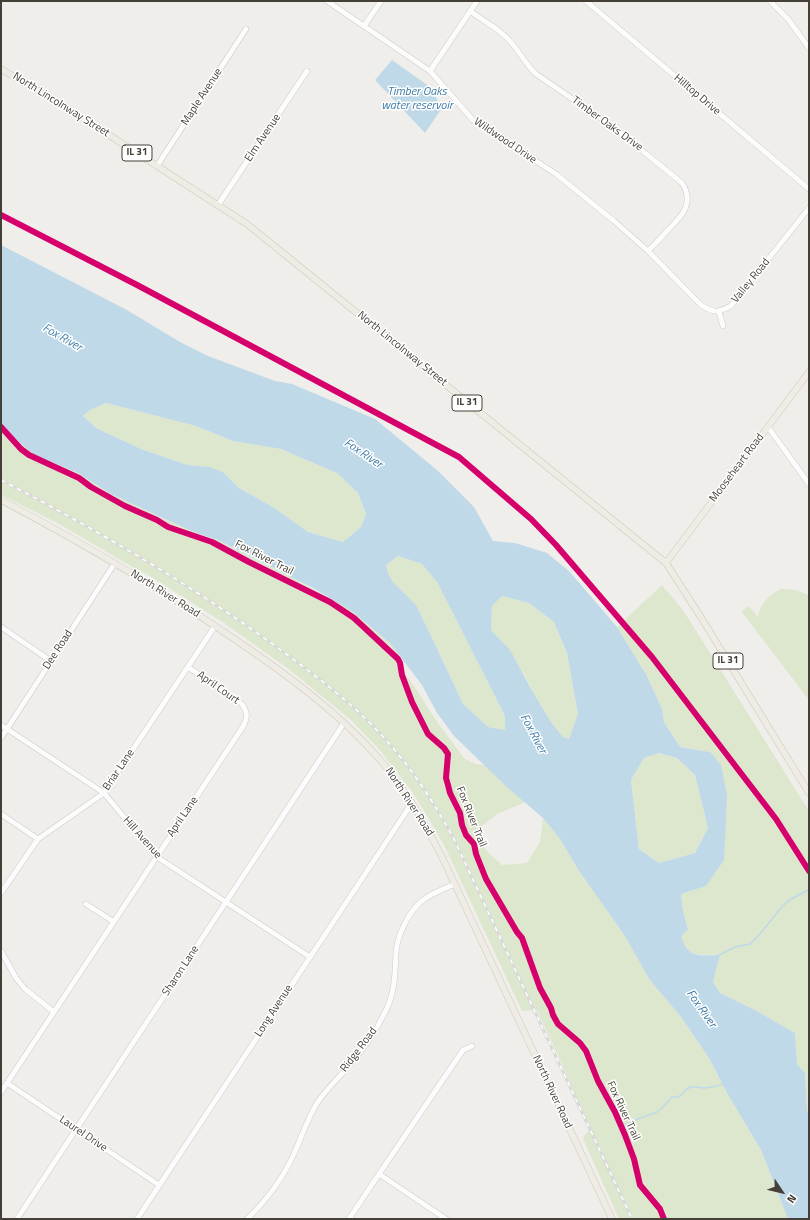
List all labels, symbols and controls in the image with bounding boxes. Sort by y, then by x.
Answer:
street label: Maple Avenue [179,66,225,128]
street label: North Lincolnway Street [10,70,112,140]
street label: Hilltop Drive [671,72,723,118]
water label: Timber Oaks water reservoir [381,85,453,113]
street label: Timber Oaks Drive [569,94,645,154]
street label: Elm Avenue [242,112,284,164]
street label: Wildwood Drive [471,115,539,167]
road number: IL 31 [122,145,152,161]
street label: Valley Road [729,256,773,306]
street label: North Lincolnway Street [354,309,450,389]
water label: Fox River [40,321,84,355]
road number: IL 31 [452,395,482,411]
street label: Mooseheart Road [707,431,767,505]
water label: Fox River [341,436,385,472]
street label: Fox River Trail [233,538,295,578]
street label: North River Road [128,567,202,621]
street label: Dee Road [40,628,76,672]
road number: IL 31 [713,653,743,669]
street label: April Court [194,669,242,707]
water label: Fox River [517,712,549,756]
street label: Briar Lane [100,747,138,793]
street label: North River Road [382,765,436,839]
street label: Fox River Trail [453,785,489,849]
street label: April Lane [165,794,201,840]
street label: Hill Avenue [120,814,164,862]
street label: Sharon Lane [160,943,202,999]
street label: Long Avenue [252,982,296,1040]
water label: Fox River [683,987,719,1031]
street label: Ridge Road [338,1025,380,1075]
street label: North River Road [529,1053,575,1131]
street label: Fox River Trail [604,1079,642,1143]
street label: Laurel Drive [57,1113,109,1155]
north arrow [762,1172,802,1212]
text: N [783,1191,801,1207]

